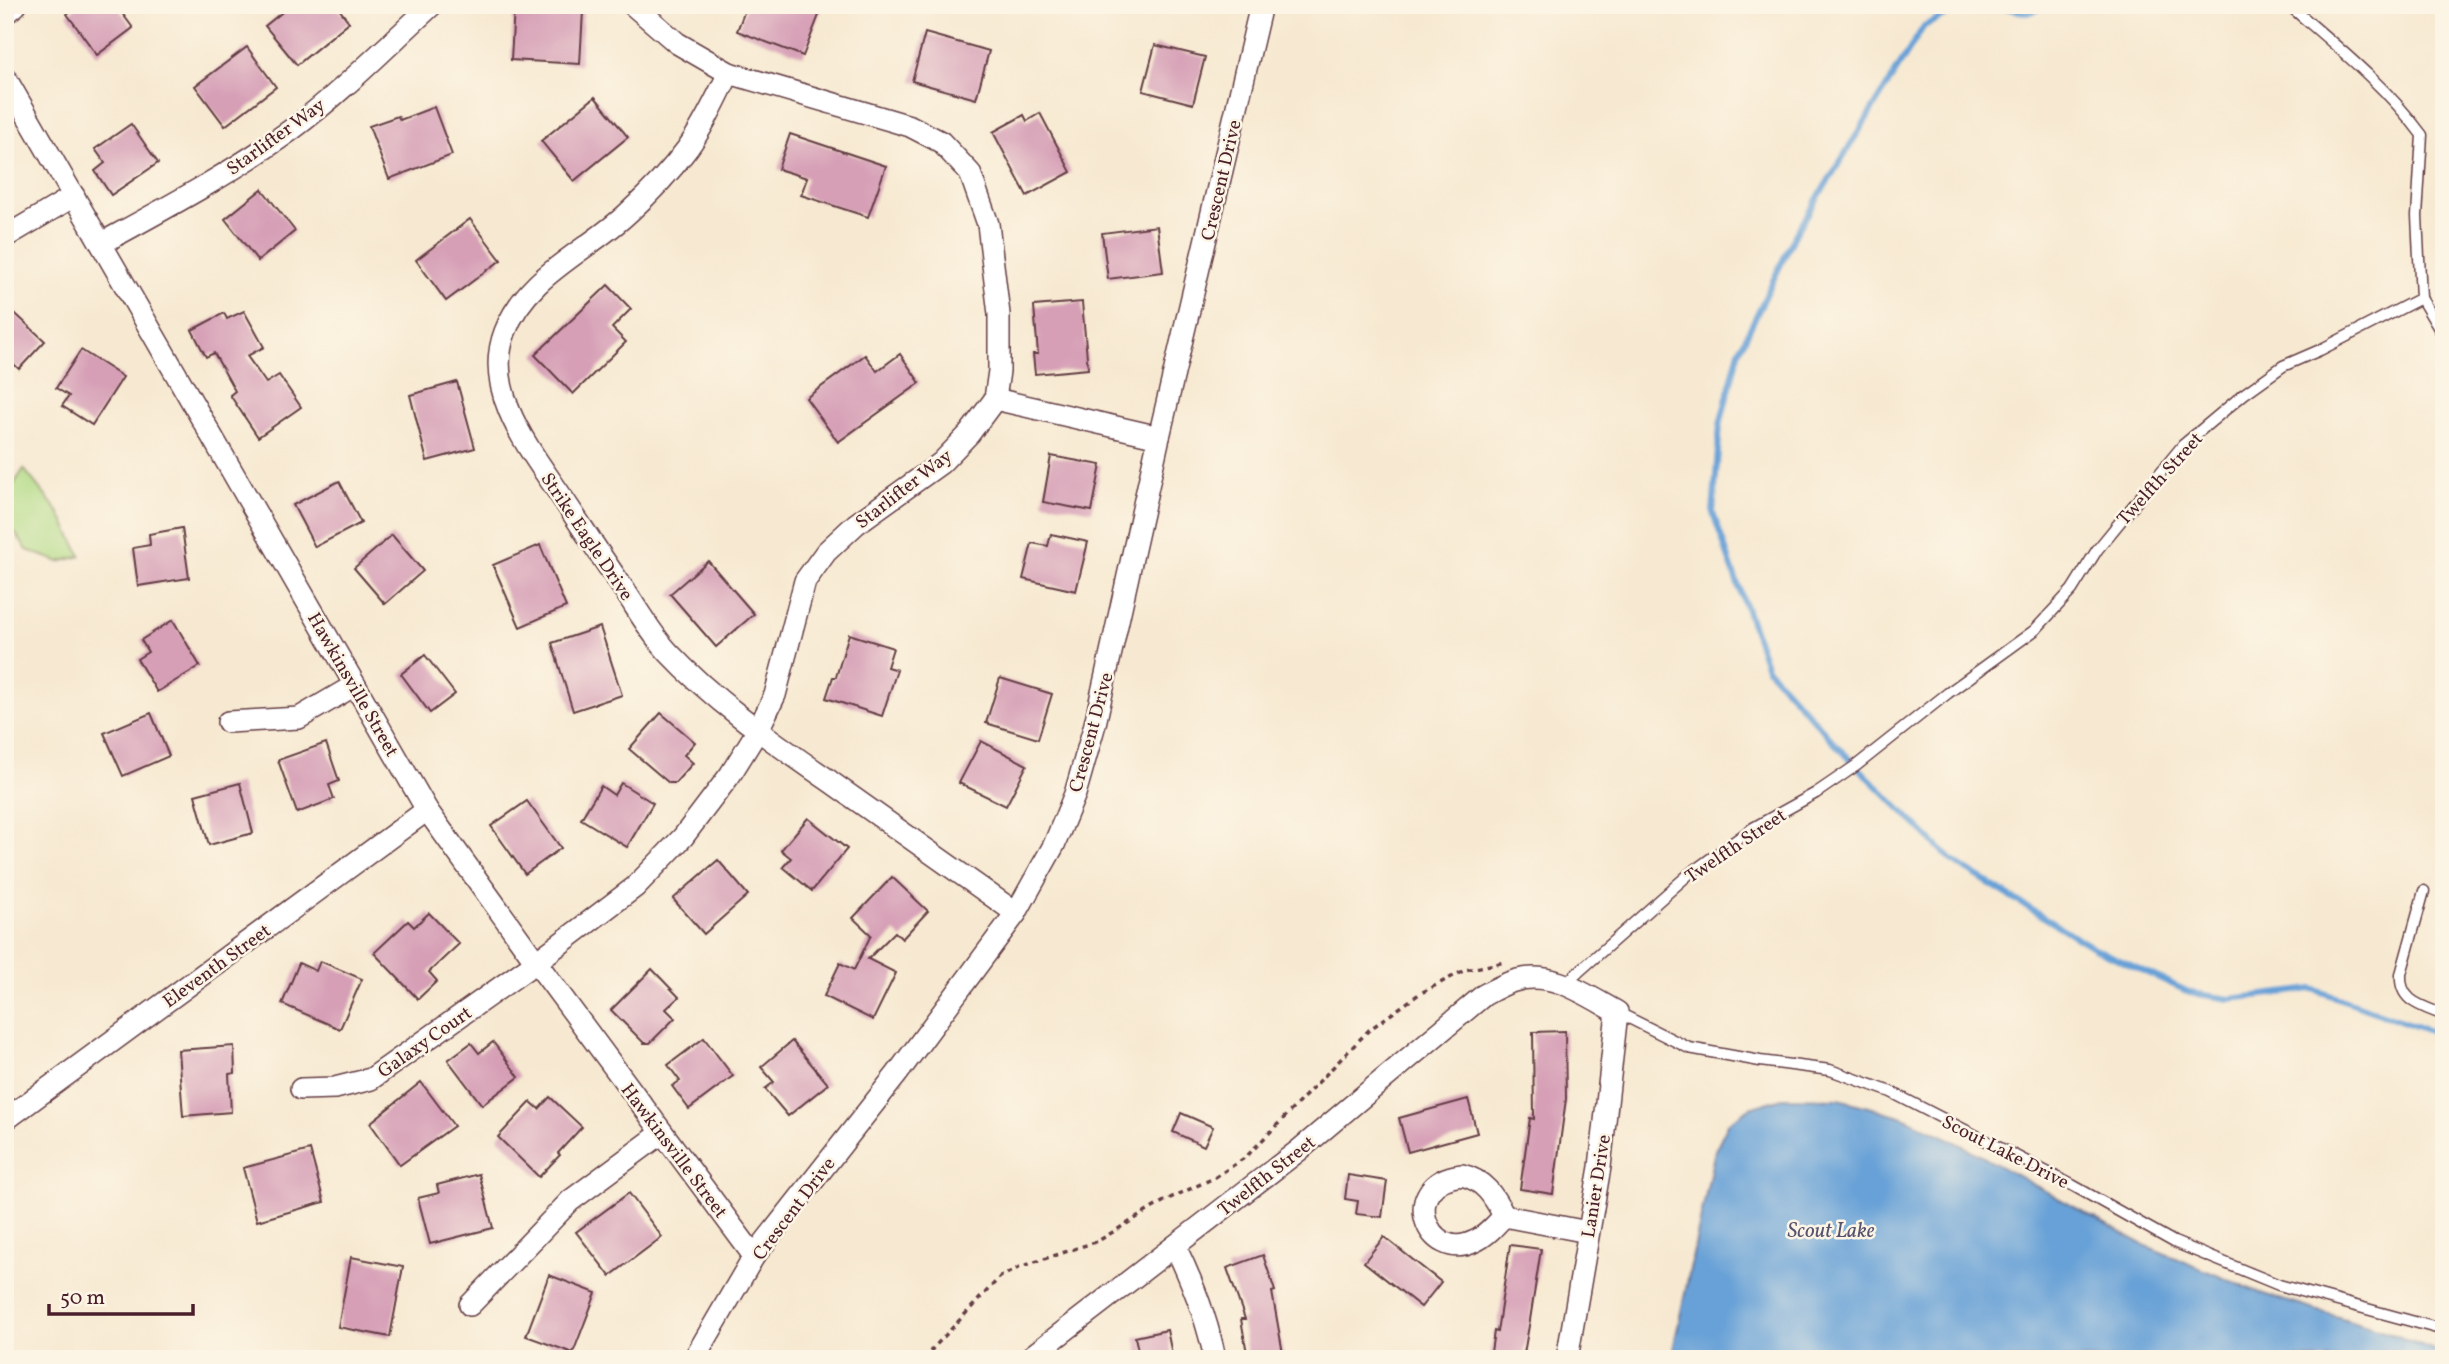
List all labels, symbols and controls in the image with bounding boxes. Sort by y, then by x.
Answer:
street label: Starlifter Way [222,93,331,182]
street label: Crescent Drive [1195,117,1248,243]
street label: Twelfth Street [2112,427,2210,532]
street label: Starlifter Way [851,444,958,536]
street label: Strike Eagle Drive [534,468,639,606]
street label: Hawkinsville Street [300,608,404,762]
street label: Crescent Drive [1063,670,1120,795]
street label: Twelfth Street [1680,803,1792,890]
street label: Eleventh Street [158,918,277,1015]
street label: Galaxy Court [373,1000,478,1085]
street label: Hawkinsville Street [614,1078,733,1224]
street label: Scout Lake Drive [1937,1109,2073,1196]
street label: Twelfth Street [1213,1130,1322,1223]
street label: Lanier Drive [1576,1133,1618,1240]
street label: Crescent Drive [747,1152,842,1266]
water label: Scout Lake [1788,1217,1875,1246]
scale bar [49,1273,192,1317]
text: 50 m [60,1284,105,1313]

